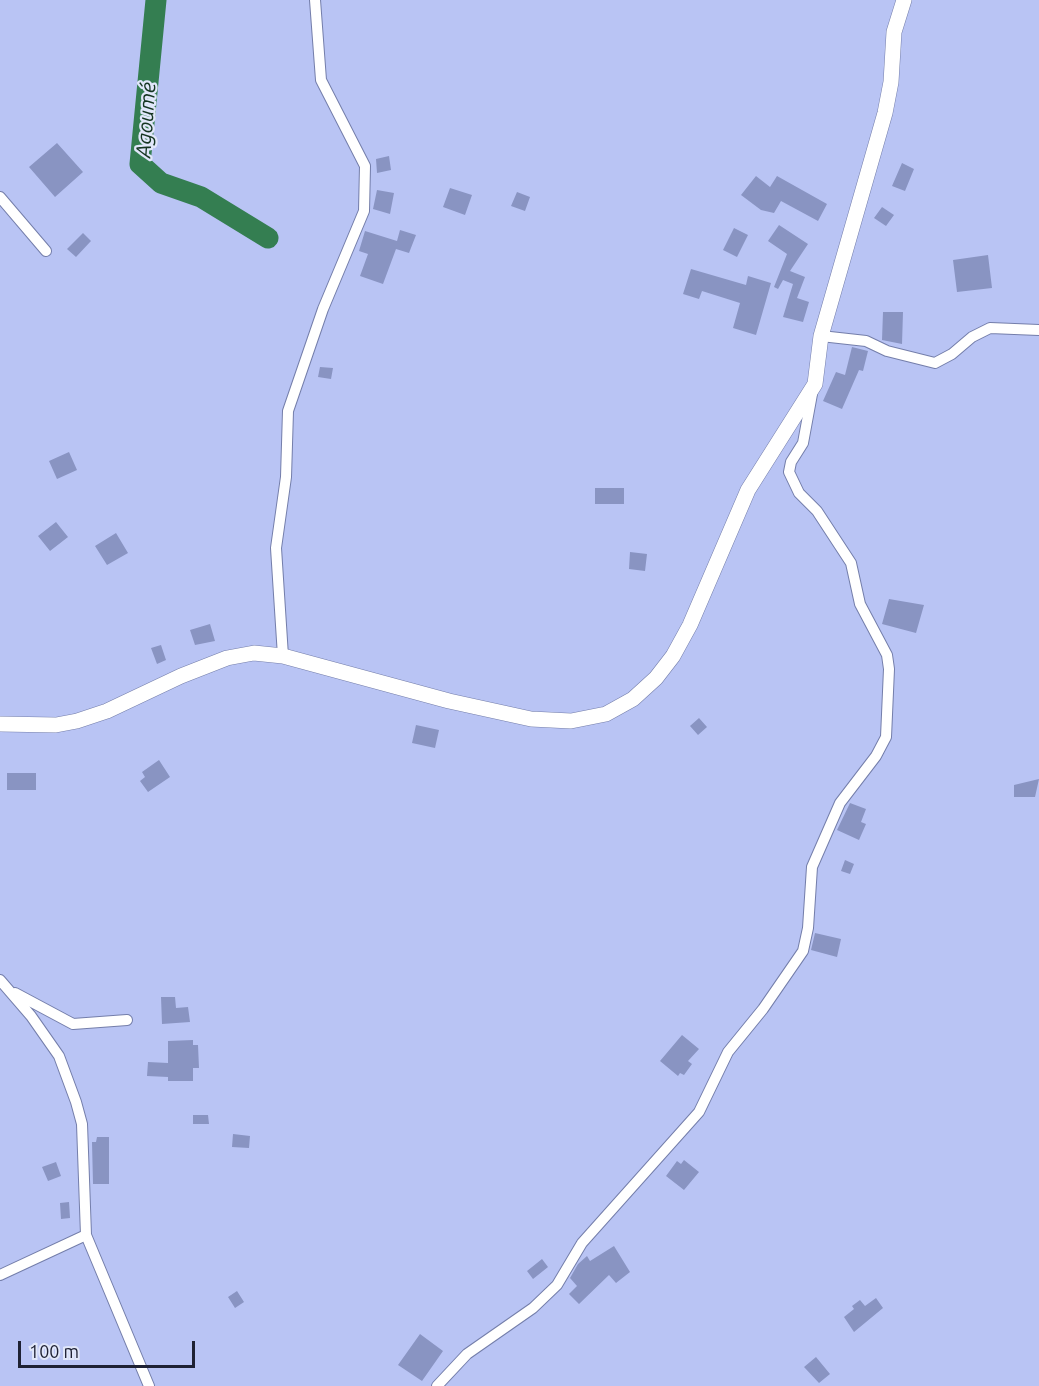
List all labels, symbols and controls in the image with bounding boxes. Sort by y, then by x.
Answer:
water label: Agoumé [131,81,161,159]
scale bar [21,1329,198,1367]
text: 100 m [29,1341,79,1361]

